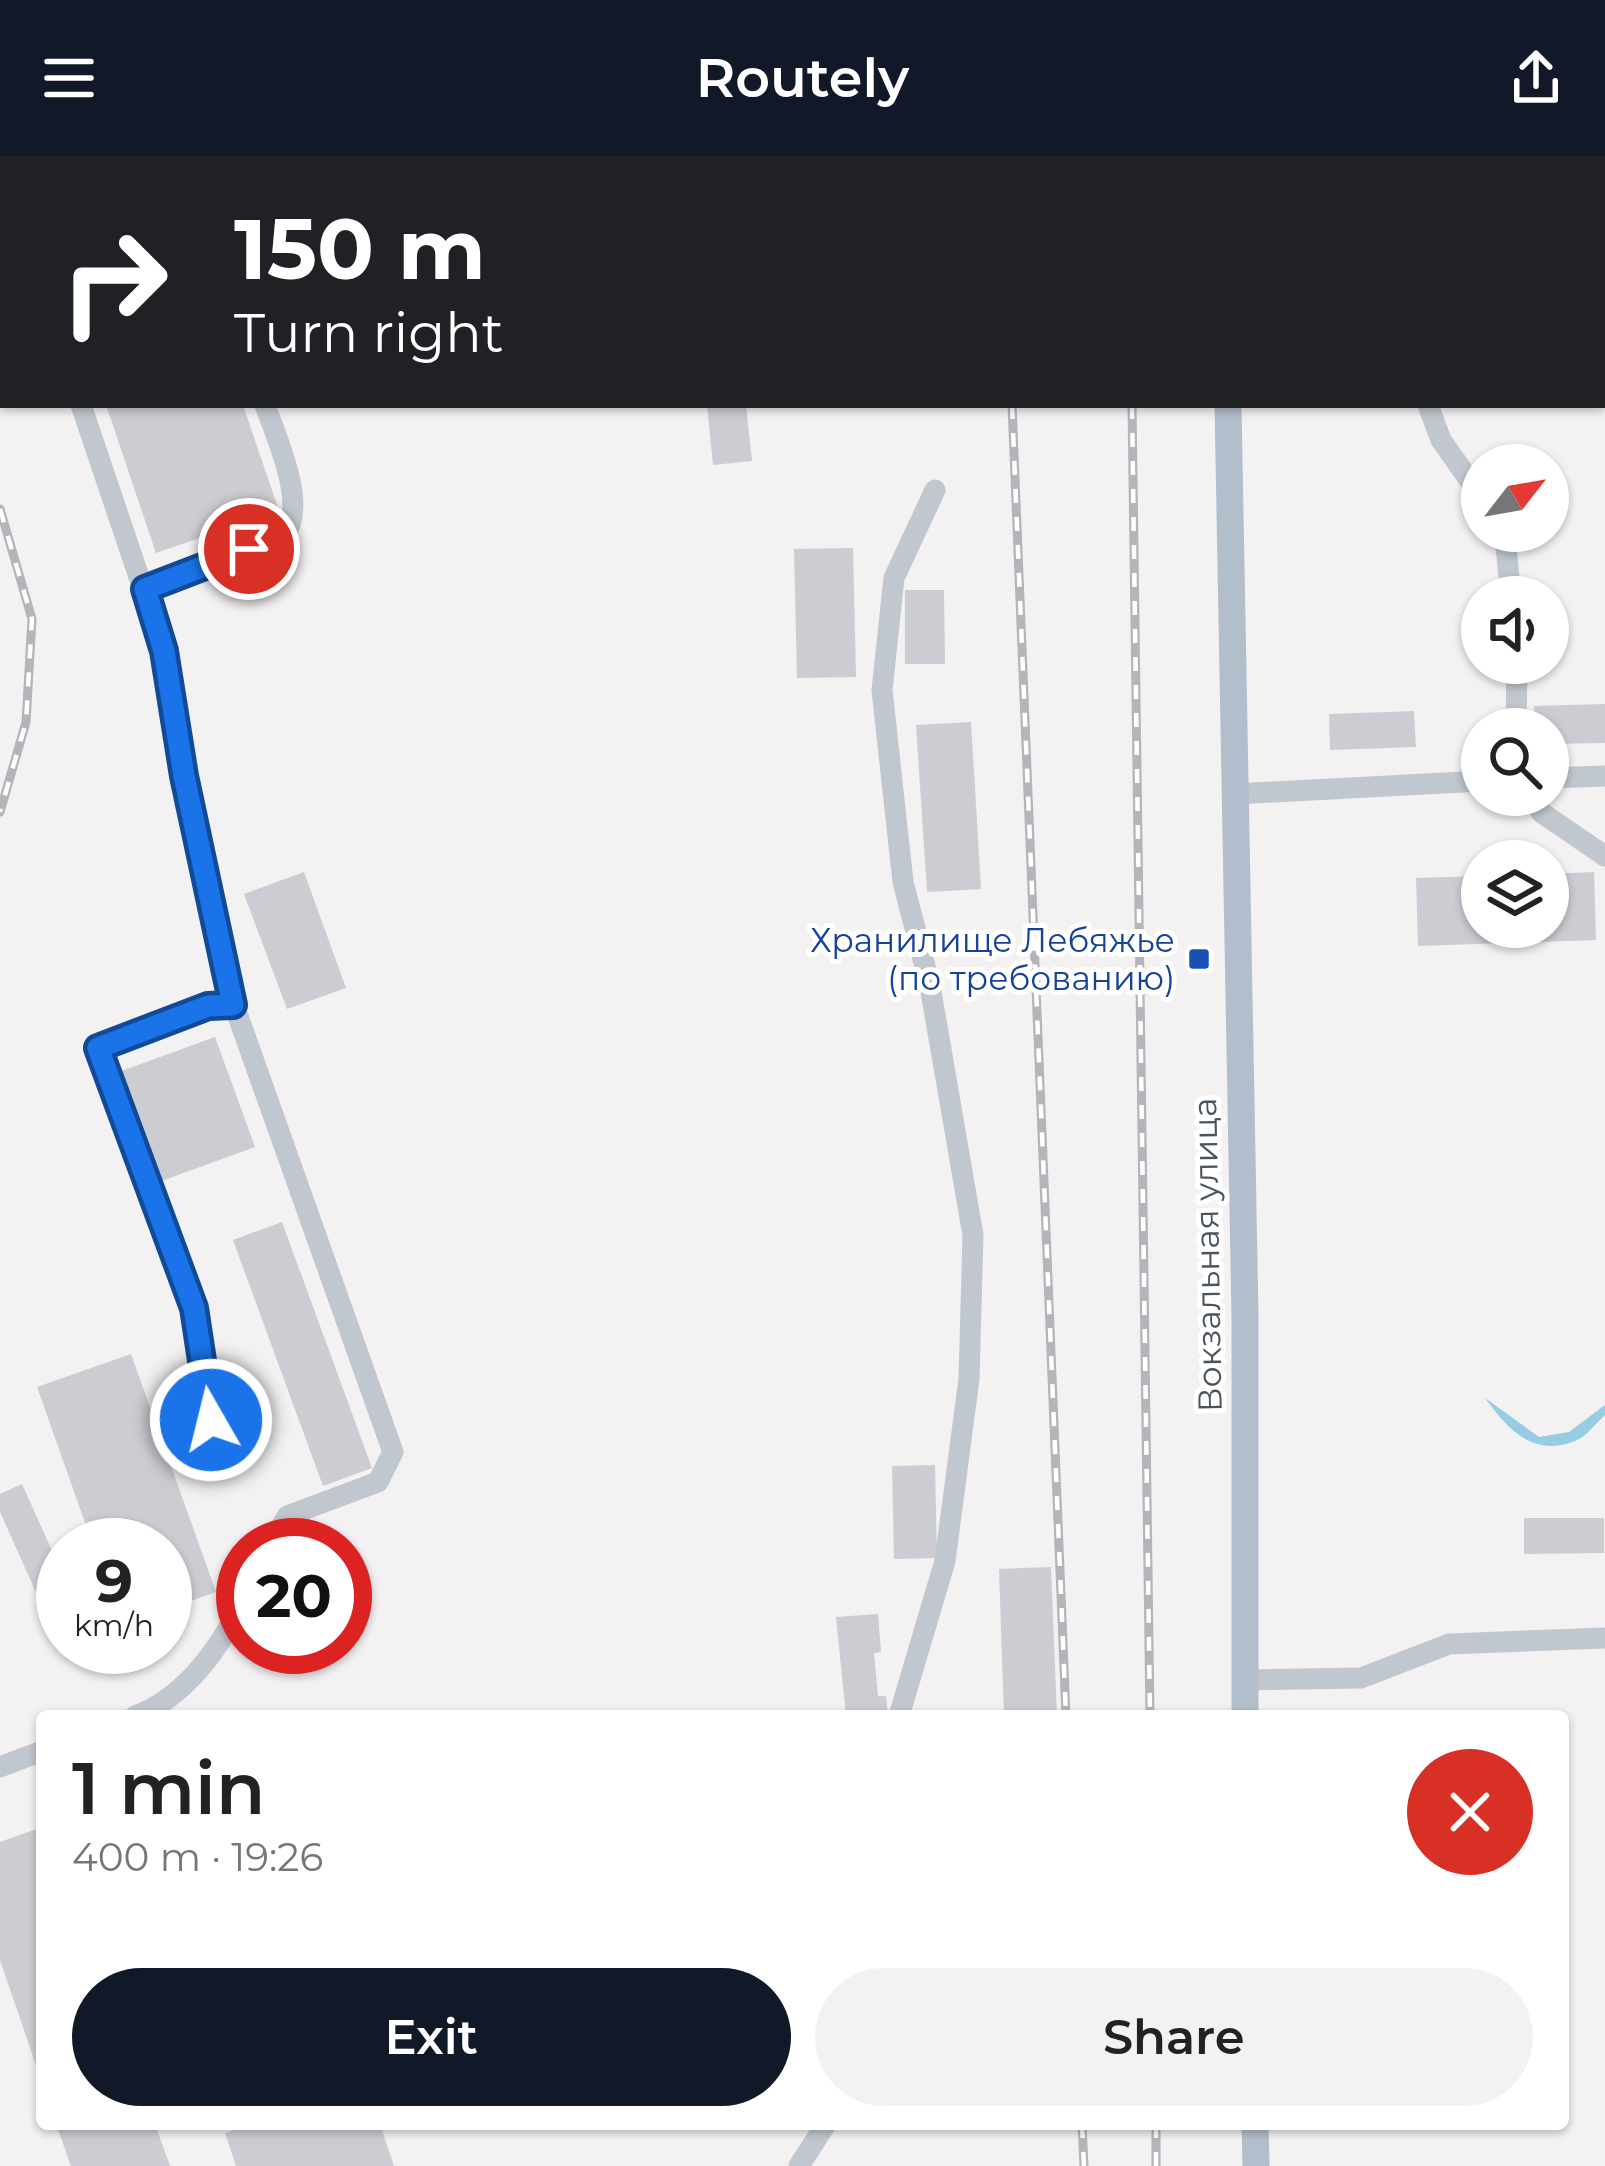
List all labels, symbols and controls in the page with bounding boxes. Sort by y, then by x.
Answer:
icon: menu [36,45,102,111]
text: Routely [696,45,909,111]
icon: share [1503,45,1569,111]
text: 150 m [234,198,486,300]
icon: right [36,204,192,360]
text: Turn right [234,300,504,366]
north arrow [1461,444,1569,552]
map controls [1461,444,1569,948]
pin [198,498,300,600]
icon: arrive [216,516,282,582]
button: sound [1461,576,1569,684]
button: search [1461,708,1569,816]
button: layers [1461,840,1569,948]
place label: Хранилище Лебяжье (по требованию) [810,920,1175,998]
marker: Хранилище Лебяжье (по требованию) [1186,946,1212,972]
street label: Вокзальная улица [1184,1097,1230,1413]
position arrow [148,1357,274,1483]
speed limit sign: 20 [216,1518,372,1674]
text: 9 [95,1544,133,1617]
text: km/h [74,1607,154,1644]
text: 1 min [72,1744,265,1832]
button: close [1407,1749,1533,1875]
text: 400 m · 19:26 [72,1833,323,1881]
button: Exit [72,1968,791,2106]
button: Share [815,1968,1533,2106]

